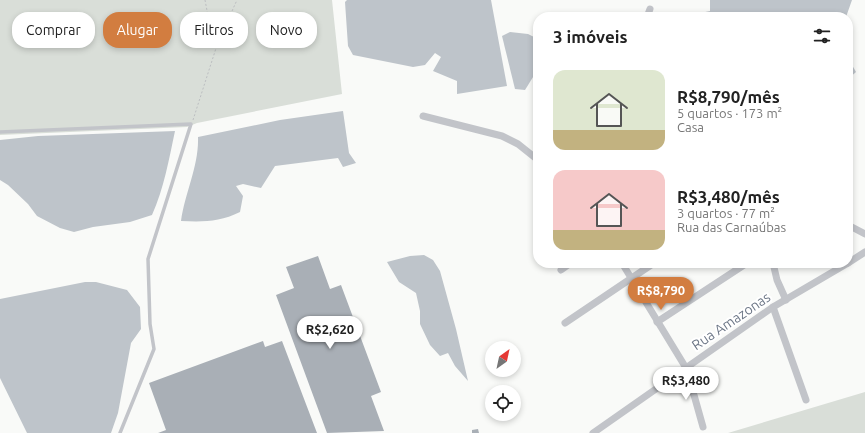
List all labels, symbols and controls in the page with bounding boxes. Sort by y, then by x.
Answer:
chip: Comprar [12,12,95,48]
chip: Alugar [103,12,172,48]
chip: Filtros [180,12,248,48]
chip: Novo [256,12,317,48]
icon: filters [811,25,833,47]
text: 3 imóveis [553,27,628,46]
icon: home [585,86,633,134]
text: R$8,790/mês [677,87,780,106]
text: 5 quartos · 173 m² [677,106,782,120]
text: Casa [677,120,704,134]
icon: home [585,186,633,234]
text: R$3,480/mês [677,187,780,206]
text: 3 quartos · 77 m² [677,206,775,220]
text: Rua das Carnaúbas [677,220,786,234]
pin: R$8,790 [624,277,698,311]
text: R$8,790 [637,283,685,297]
street label: Rua Amazonas [689,289,773,353]
pin: R$2,620 [293,316,367,350]
text: R$2,620 [306,322,354,336]
north arrow [485,341,521,377]
map controls [485,341,521,421]
pin: R$3,480 [649,367,723,401]
text: R$3,480 [662,373,710,387]
button: locate [485,385,521,421]

